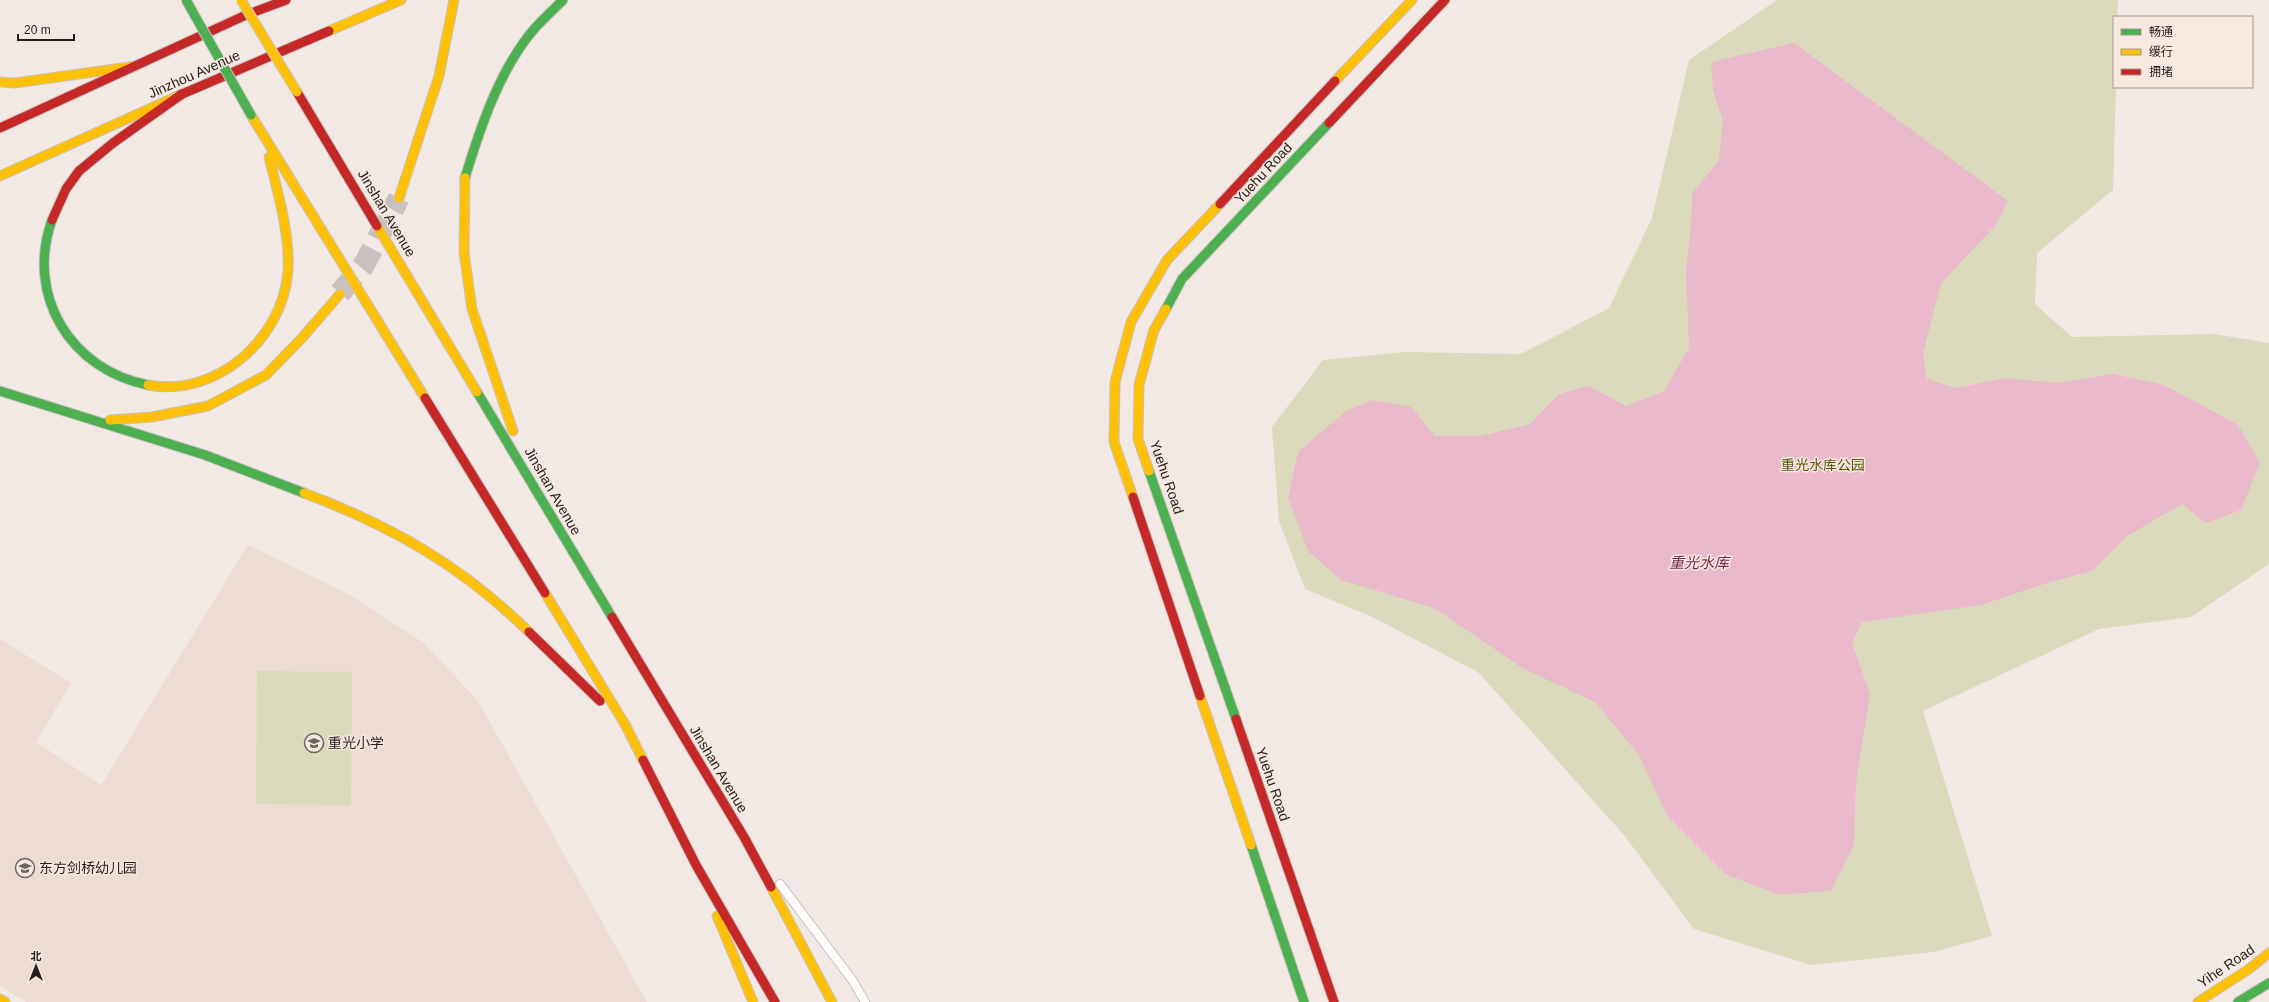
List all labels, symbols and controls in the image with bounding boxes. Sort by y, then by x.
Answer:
scale bar [18,16,74,42]
legend [2113,16,2253,88]
text: 20 m [24,23,51,37]
text: 畅通 [2149,25,2173,39]
text: 缓行 [2149,45,2173,59]
street label: Jinzhou Avenue [146,47,242,101]
text: 拥堵 [2149,65,2173,79]
street label: Yuehu Road [1231,139,1295,207]
street label: Jinshan Avenue [355,167,419,260]
street label: Yuehu Road [1147,438,1187,516]
street label: Jinshan Avenue [521,444,585,538]
park label: 重光水库公园 [1781,457,1865,473]
water label: 重光水库 [1669,554,1732,571]
street label: Jinshan Avenue [687,723,751,816]
school or university icon: 重光小学 [303,732,325,754]
place label: 重光小学 [328,735,384,751]
street label: Yuehu Road [1253,745,1293,823]
school or university icon: 东方剑桥幼儿园 [14,857,36,879]
place label: 东方剑桥幼儿园 [39,860,137,876]
street label: Yihe Road [2195,941,2257,991]
north arrow [16,946,56,986]
text: 北 [31,950,42,962]

